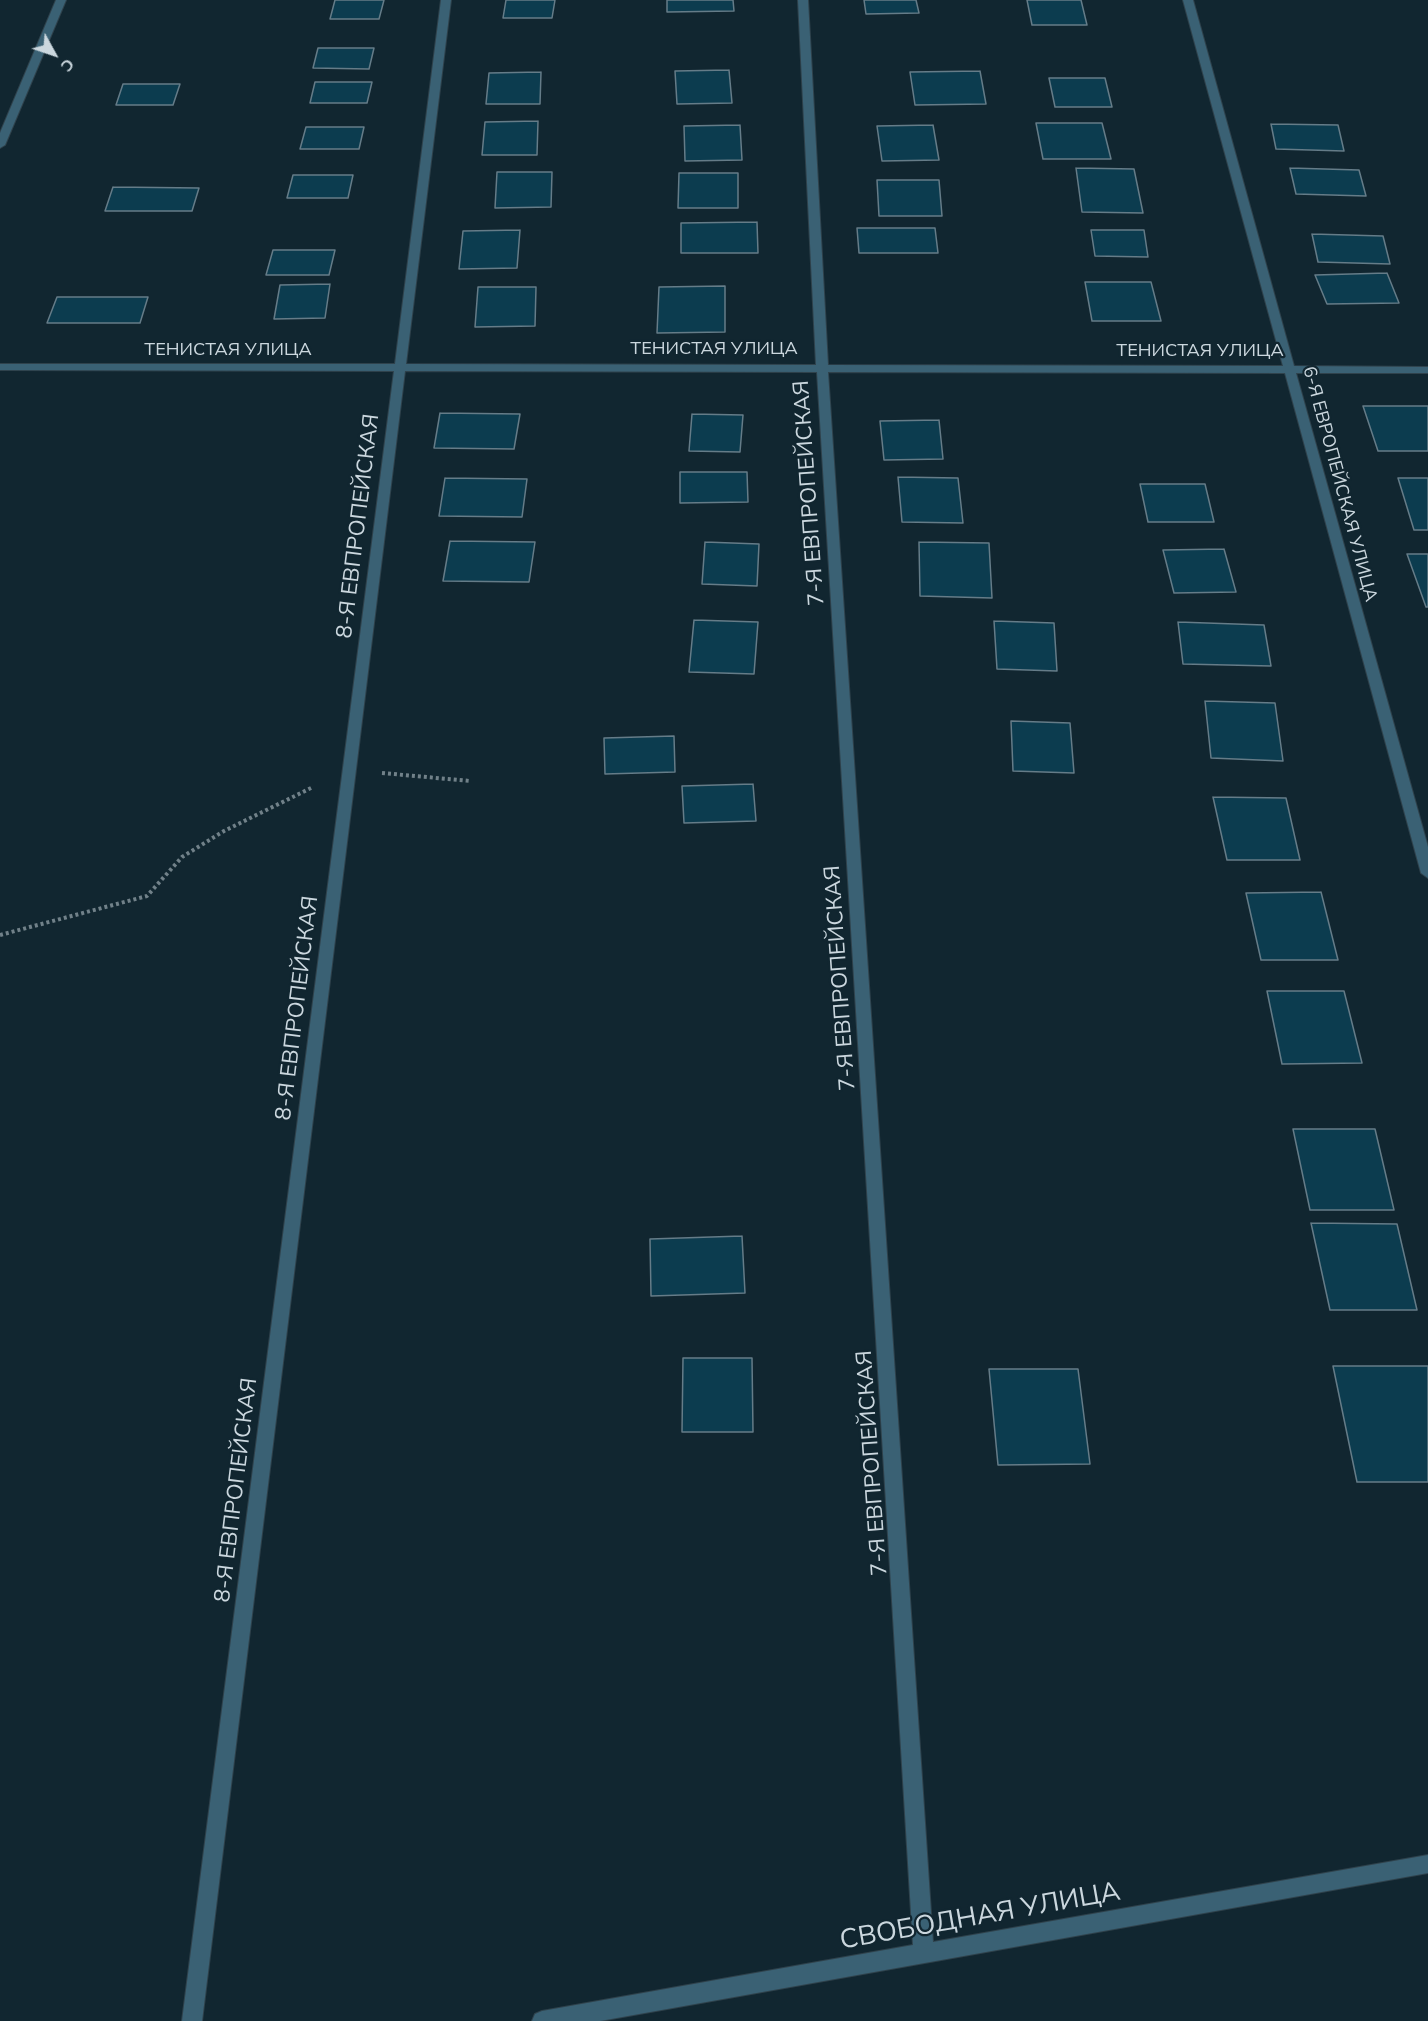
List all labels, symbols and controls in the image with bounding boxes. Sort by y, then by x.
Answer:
north arrow [24,24,84,84]
text: С [57,55,79,76]
street label: ТЕНИСТАЯ УЛИЦА [630,338,798,360]
street label: ТЕНИСТАЯ УЛИЦА [144,339,312,361]
street label: ТЕНИСТАЯ УЛИЦА [1116,340,1284,362]
street label: 6-Я ЕВРОПЕЙСКАЯ УЛИЦА [1298,364,1382,604]
street label: 7-Я ЕВПРОПЕЙСКАЯ [788,379,830,607]
street label: 8-Я ЕВПРОПЕЙСКАЯ [331,412,385,640]
street label: 7-Я ЕВПРОПЕЙСКАЯ [819,864,861,1092]
street label: 8-Я ЕВПРОПЕЙСКАЯ [270,894,324,1122]
street label: 7-Я ЕВПРОПЕЙСКАЯ [851,1349,893,1577]
street label: 8-Я ЕВПРОПЕЙСКАЯ [209,1376,263,1604]
street label: СВОБОДНАЯ УЛИЦА [837,1875,1123,1957]

